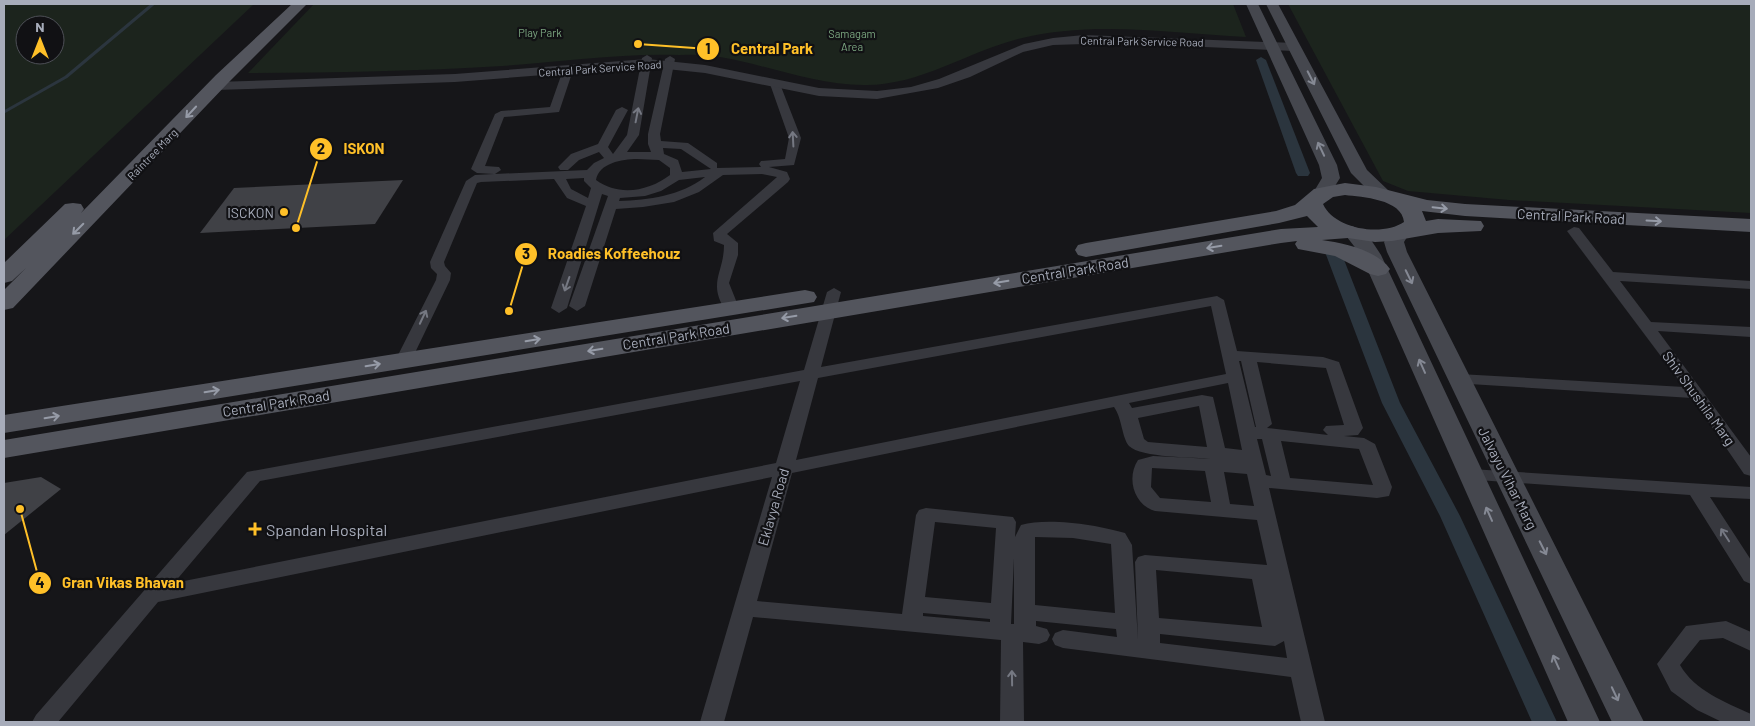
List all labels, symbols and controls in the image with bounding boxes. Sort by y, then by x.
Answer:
north arrow [15,15,65,65]
text: N [35,18,45,35]
park label: Play Park [518,26,562,39]
park label: Samagam Area [828,27,876,53]
street label: Central Park Service Road [1080,33,1204,49]
callout: Central Park [696,34,823,64]
text: 1 [705,39,711,57]
text: Central Park [731,39,813,57]
street label: Central Park Service Road [538,57,662,79]
one-way arrow [1307,70,1316,85]
one-way arrow [185,106,197,119]
one-way arrow [633,107,642,123]
street label: Raintree Marg [124,126,180,182]
one-way arrow [788,132,797,148]
callout: ISKON [309,134,395,164]
text: 2 [317,139,325,157]
text: ISKON [343,139,385,157]
one-way arrow [1316,142,1325,157]
one-way arrow [1432,203,1448,213]
place label: ISCKON [227,204,274,221]
street label: Central Park Road [1517,205,1625,227]
marker: ISCKON [278,206,290,218]
one-way arrow [1646,216,1662,225]
one-way arrow [72,223,84,235]
callout: Roadies Koffeehouz [513,239,690,269]
one-way arrow [1206,243,1222,253]
text: 3 [522,244,530,262]
text: Roadies Koffeehouz [548,244,680,262]
street label: Central Park Road [1020,253,1130,287]
one-way arrow [1405,269,1414,284]
one-way arrow [562,276,571,291]
one-way arrow [994,278,1010,288]
one-way arrow [419,309,429,324]
one-way arrow [782,313,798,323]
street label: Central Park Road [621,319,731,353]
one-way arrow [525,334,541,344]
one-way arrow [587,345,603,355]
street label: Shiv Shushila Marg [1659,347,1739,449]
one-way arrow [1416,359,1426,374]
one-way arrow [364,360,380,370]
one-way arrow [204,386,220,396]
street label: Central Park Road [221,386,331,420]
one-way arrow [44,411,60,421]
street label: Jalvayu Vihar Marg [1475,424,1541,532]
street label: Eklavya Road [754,466,792,548]
one-way arrow [1484,507,1493,522]
place label: Spandan Hospital [266,520,387,539]
marker: Spandan Hospital [248,522,262,536]
one-way arrow [1720,529,1730,543]
one-way arrow [1539,540,1548,555]
callout: Gran Vikas Bhavan [27,568,194,598]
text: 4 [35,573,45,591]
text: Gran Vikas Bhavan [62,573,184,591]
one-way arrow [1551,655,1561,670]
one-way arrow [1007,670,1016,686]
one-way arrow [1611,686,1620,701]

